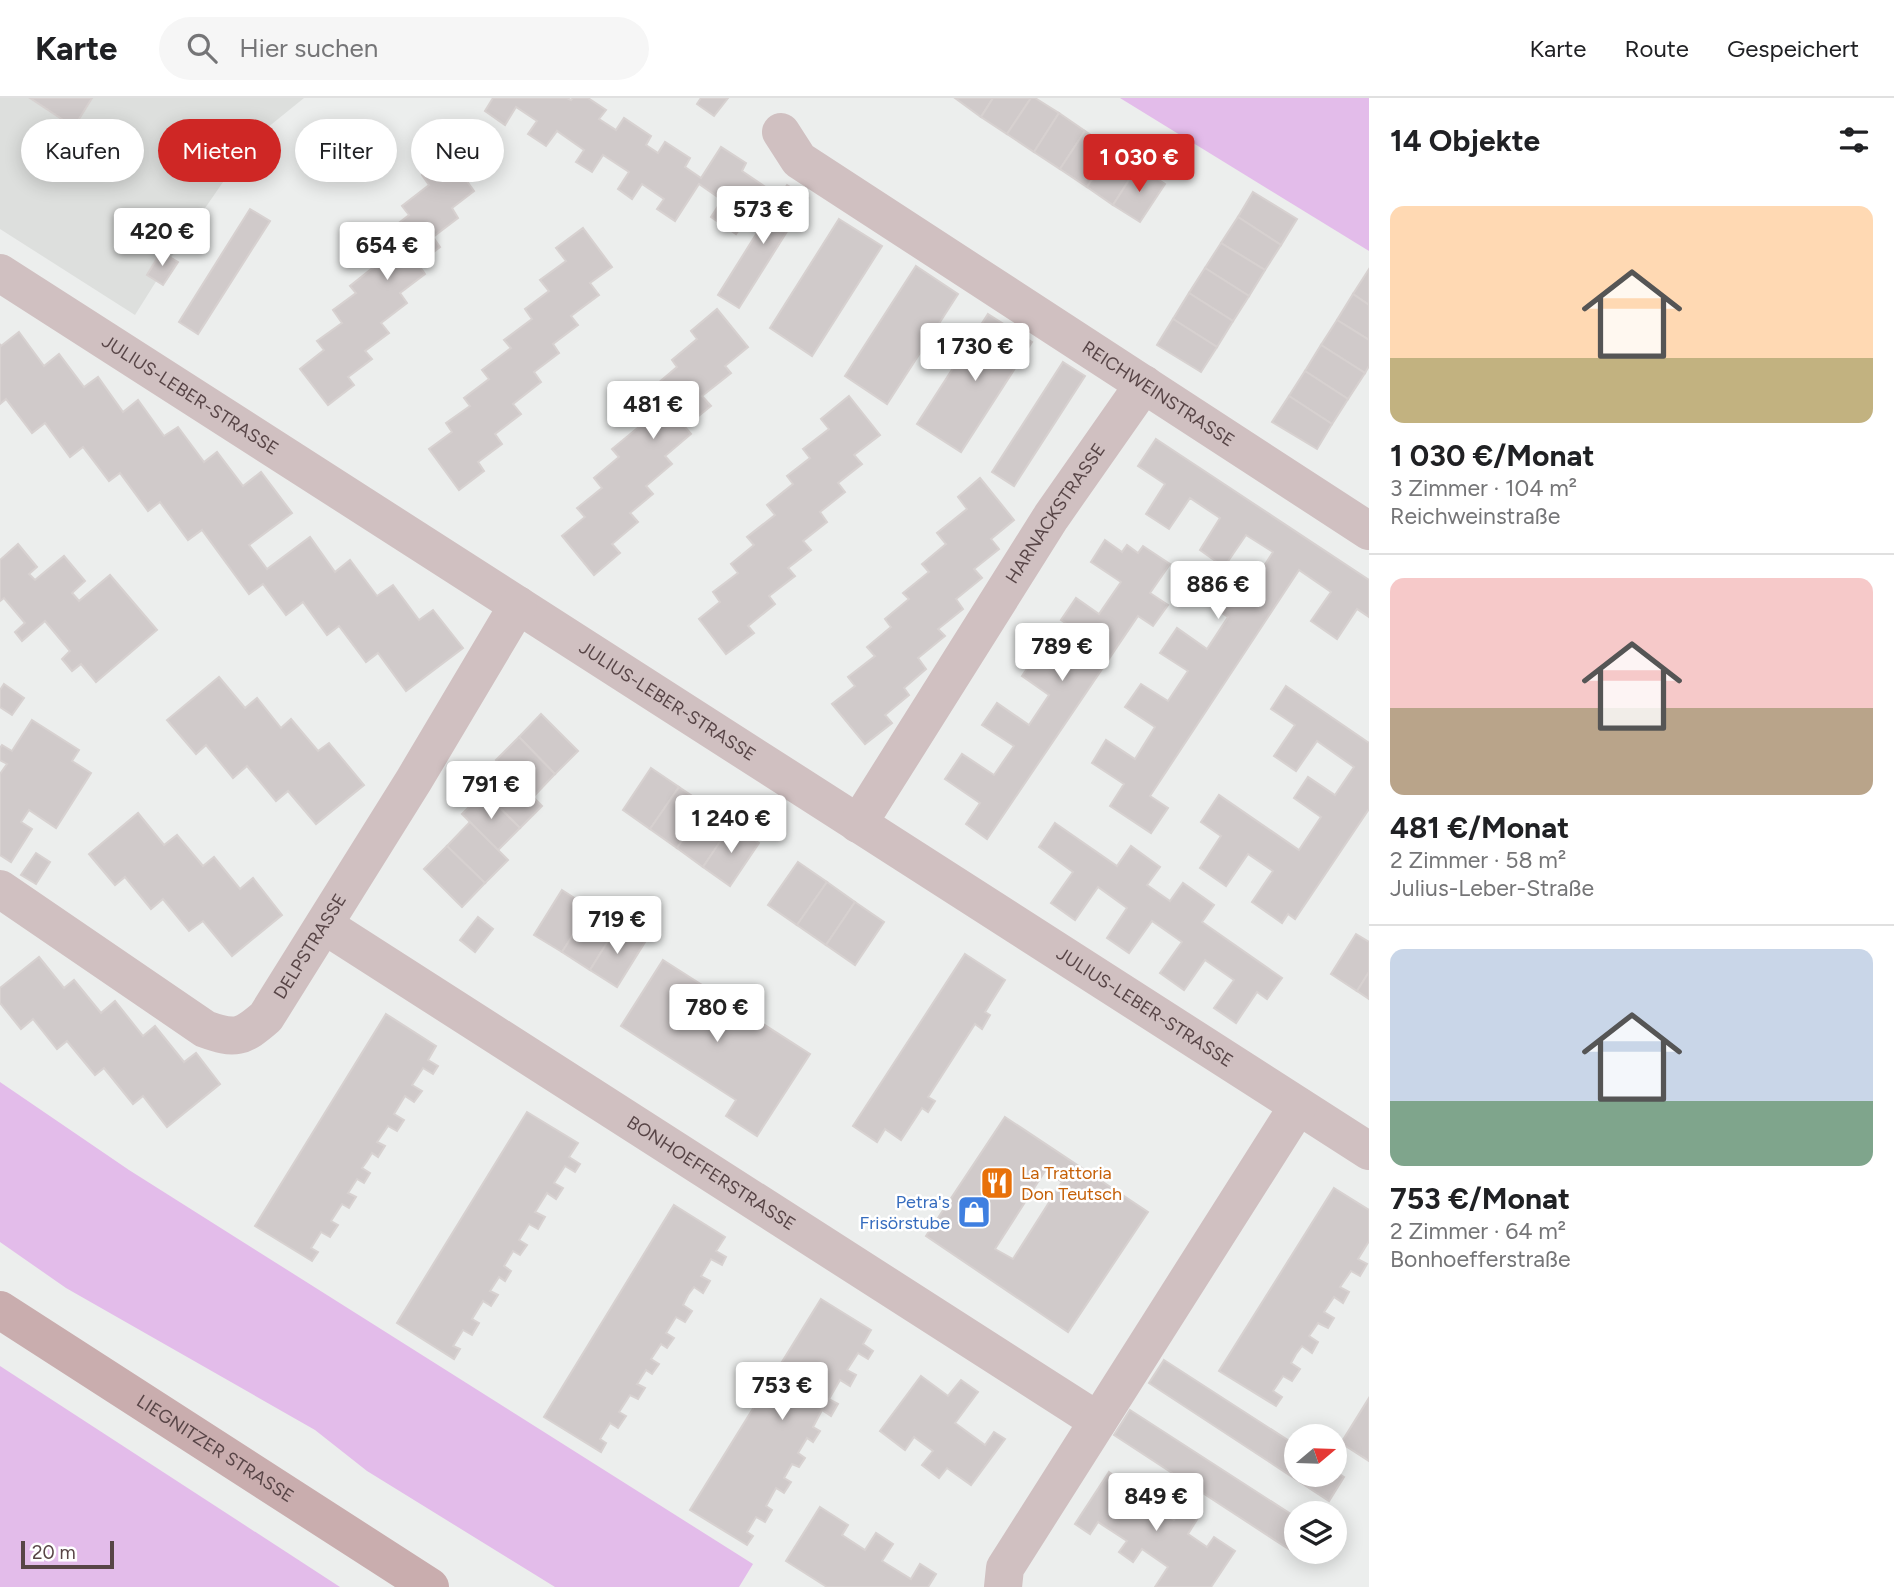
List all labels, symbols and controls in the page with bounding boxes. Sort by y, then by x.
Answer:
search box [159,17,649,80]
text: Karte [35,29,117,68]
icon: search [183,29,221,67]
text: Hier suchen [239,32,378,64]
text: Karte [1530,34,1586,63]
text: Route [1624,34,1689,63]
text: Gespeichert [1727,34,1859,63]
chip: Kaufen [21,119,144,182]
chip: Mieten [158,119,281,182]
chip: Filter [295,119,397,182]
chip: Neu [411,119,504,182]
icon: filters [1835,121,1873,159]
text: 14 Objekte [1390,122,1540,159]
pin: 1 030 € [1074,134,1204,194]
text: 1 030 € [1099,143,1179,171]
pin: 573 € [714,186,812,246]
text: 573 € [733,195,793,223]
pin: 420 € [113,208,211,268]
text: 420 € [130,217,194,245]
pin: 654 € [338,222,436,282]
text: 654 € [356,231,418,259]
icon: home [1569,251,1695,377]
pin: 1 730 € [910,324,1040,383]
street label: JULIUS-LEBER-STRASSE [98,330,283,460]
text: 1 730 € [936,332,1014,360]
street label: REICHWEINSTRASSE [1078,336,1239,451]
pin: 481 € [604,382,702,441]
text: 481 € [623,390,683,418]
text: 1 030 €/Monat [1390,437,1595,474]
street label: HARNACKSTRASSE [1001,439,1110,588]
text: 3 Zimmer · 104 m² [1390,474,1577,502]
text: Reichweinstraße [1390,502,1560,530]
pin: 886 € [1169,561,1267,621]
text: 886 € [1187,570,1249,598]
icon: home [1569,623,1695,749]
pin: 789 € [1013,624,1111,683]
text: 789 € [1031,632,1093,660]
street label: JULIUS-LEBER-STRASSE [575,636,760,766]
pin: 791 € [442,762,540,821]
text: 791 € [462,770,520,798]
pin: 1 240 € [666,796,796,855]
text: 1 240 € [691,804,771,832]
text: 481 €/Monat [1390,809,1569,846]
text: 2 Zimmer · 58 m² [1390,846,1566,874]
text: Julius-Leber-Straße [1390,874,1594,902]
street label: DELPSTRASSE [269,890,351,1003]
pin: 719 € [568,896,666,956]
text: 719 € [588,905,646,933]
street label: JULIUS-LEBER-STRASSE [1052,943,1237,1072]
pin: 780 € [668,984,766,1044]
text: 780 € [685,993,749,1021]
icon: home [1569,994,1695,1120]
street label: BONHOEFFERSTRASSE [623,1111,800,1235]
place label: La Trattoria Don Teutsch [1021,1162,1122,1205]
restaurant icon: La Trattoria Don Teutsch [978,1164,1016,1202]
text: 753 €/Monat [1390,1180,1570,1217]
place label: Petra's Frisörstube [860,1191,950,1234]
shop icon: Petra's Frisörstube [955,1193,993,1231]
text: 2 Zimmer · 64 m² [1390,1217,1566,1245]
text: Bonhoefferstraße [1390,1245,1571,1273]
pin: 753 € [733,1362,831,1422]
text: 753 € [752,1371,812,1399]
street label: LIEGNITZER STRASSE [133,1390,298,1507]
north arrow [1284,1424,1348,1488]
map controls [1284,1424,1347,1564]
pin: 849 € [1107,1474,1205,1533]
text: 849 € [1124,1482,1188,1510]
button: layers [1284,1501,1347,1564]
scale bar [21,1538,114,1570]
text: 20 m [32,1541,76,1564]

